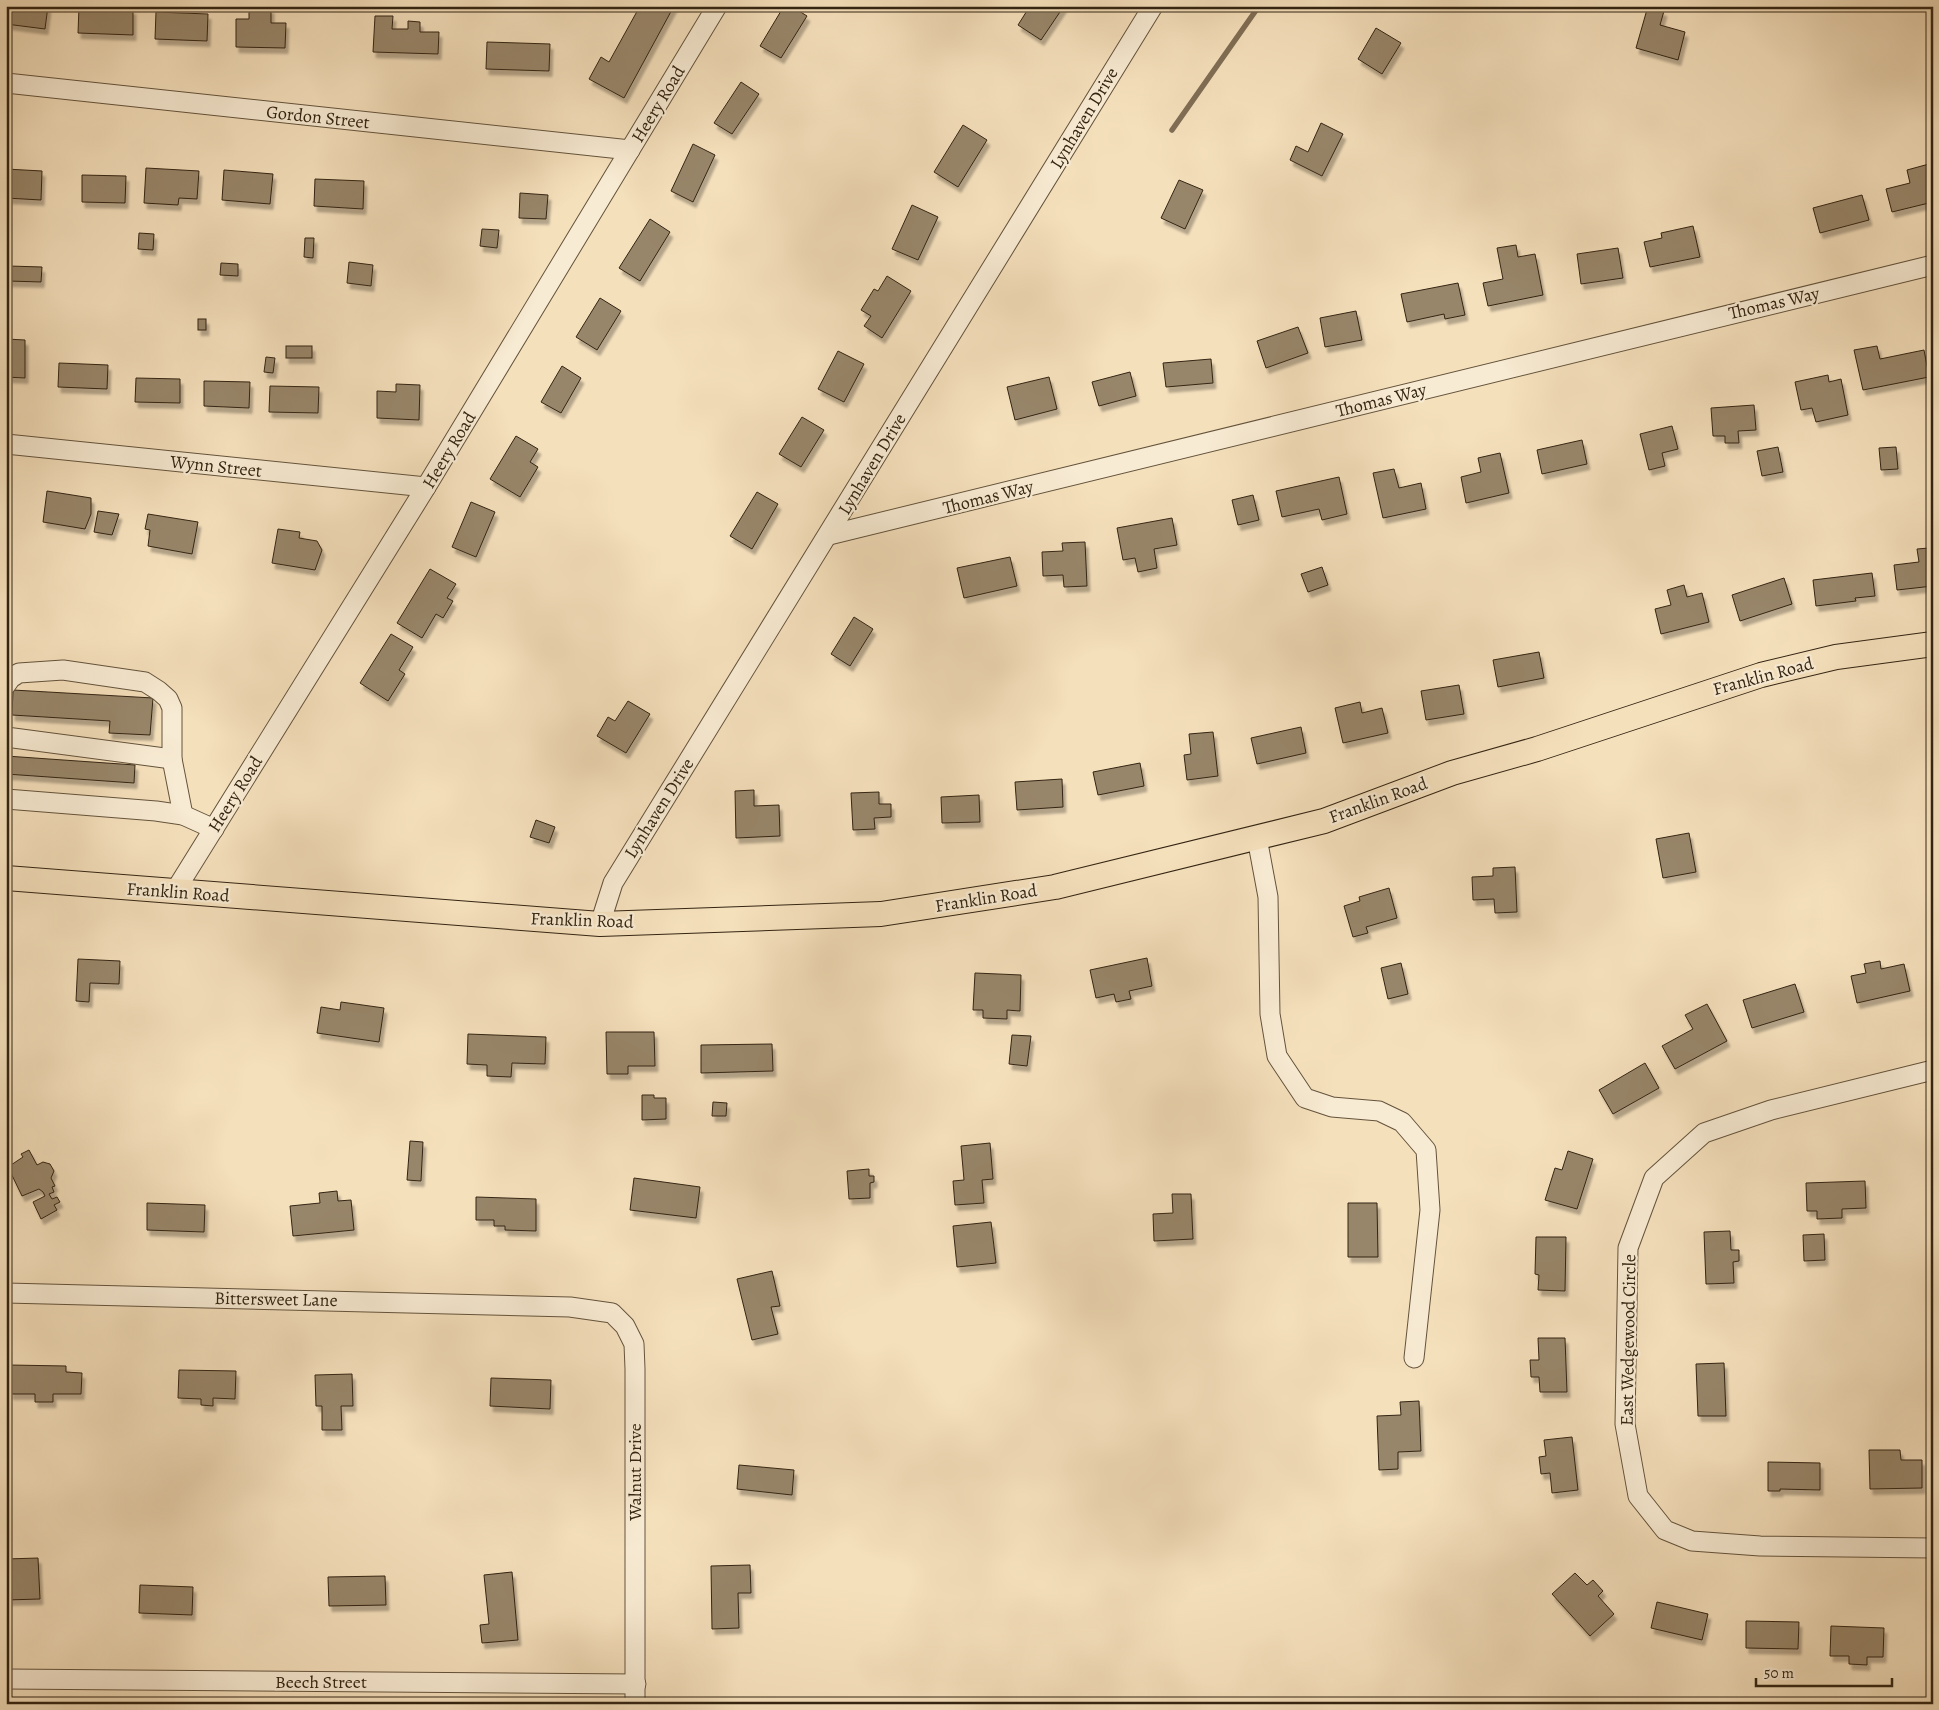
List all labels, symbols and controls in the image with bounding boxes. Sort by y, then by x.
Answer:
street label: Heery Road [626,61,690,147]
street label: Lynhaven Drive [1044,63,1124,173]
street label: Gordon Street [265,100,371,134]
street label: Thomas Way [1726,281,1823,325]
street label: Thomas Way [1333,377,1430,423]
street label: Heery Road [417,407,481,493]
street label: Lynhaven Drive [832,409,912,519]
street label: Wynn Street [168,449,263,483]
street label: Thomas Way [940,474,1037,520]
street label: Franklin Road [1710,651,1816,701]
street label: Heery Road [202,751,268,837]
street label: Lynhaven Drive [619,753,699,863]
street label: Franklin Road [1325,771,1431,829]
street label: Franklin Road [126,876,231,908]
street label: Franklin Road [933,878,1039,918]
street label: Franklin Road [530,906,634,934]
street label: East Wedgewood Circle [1615,1254,1641,1426]
street label: Bittersweet Lane [214,1286,338,1312]
street label: Walnut Drive [623,1423,647,1522]
scale bar [1756,1655,1893,1687]
text: 50 m [1764,1663,1794,1683]
street label: Beech Street [275,1670,367,1694]

